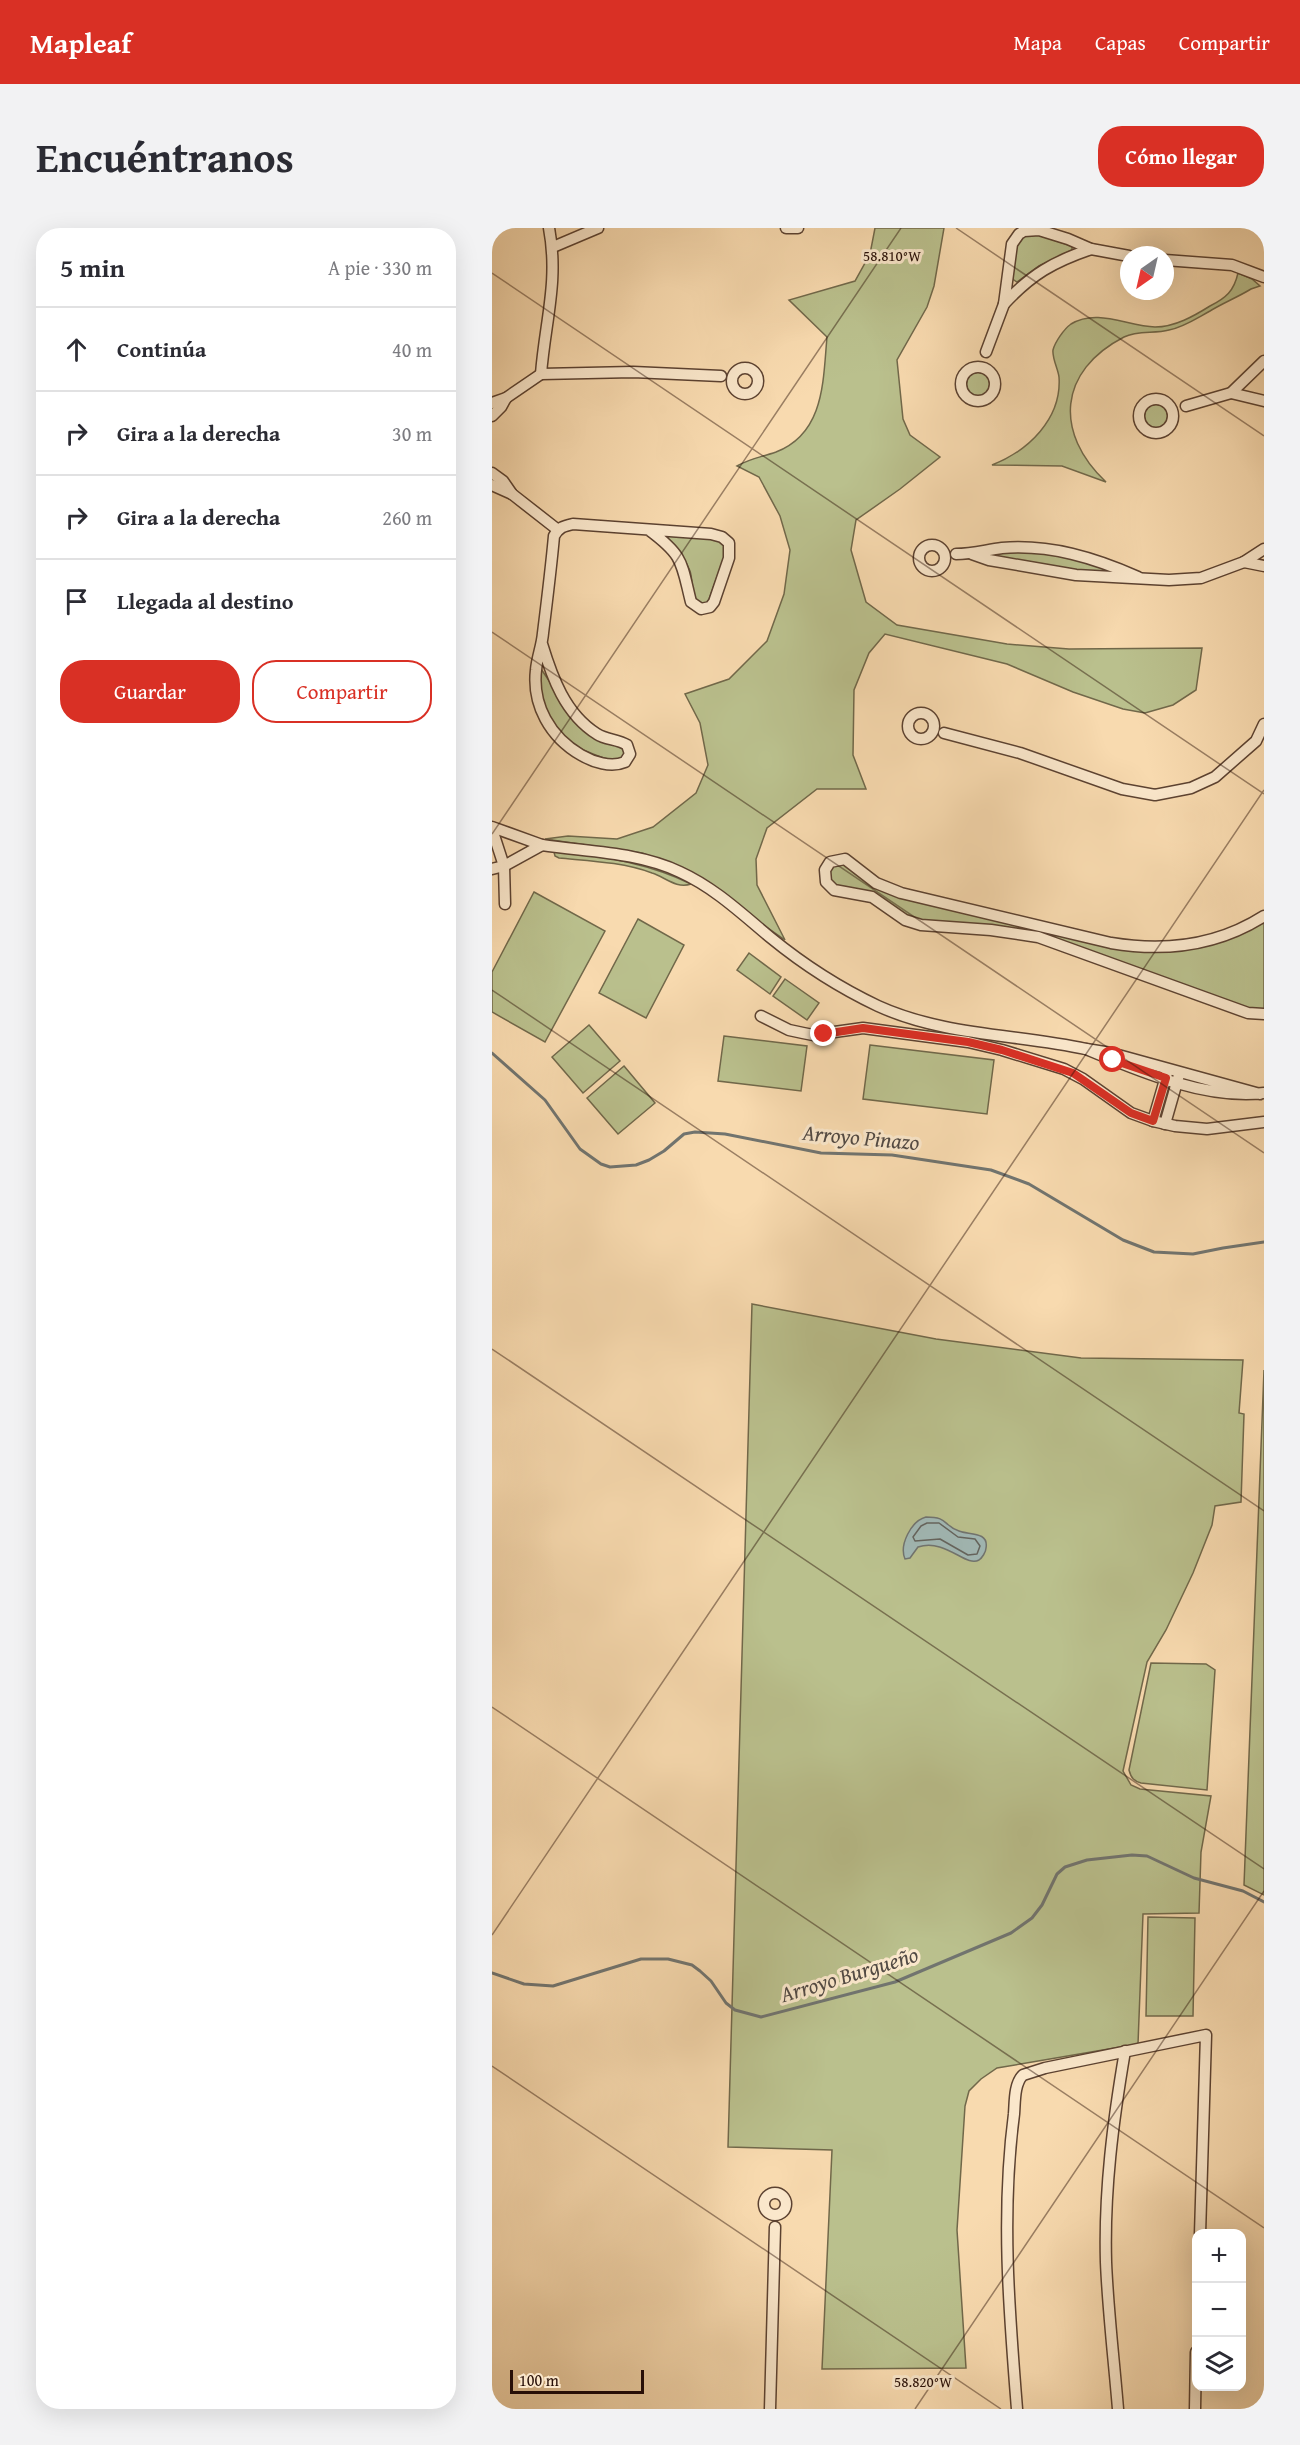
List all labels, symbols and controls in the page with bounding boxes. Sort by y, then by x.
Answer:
text: Mapleaf [30,22,131,63]
text: Mapa [1013,27,1062,58]
text: Capas [1095,27,1146,58]
text: Compartir [1179,27,1270,58]
text: Encuéntranos [36,126,294,187]
button: Cómo llegar [1098,126,1264,187]
text: 58.810°W [863,245,921,266]
north arrow [1120,246,1174,300]
text: 5 min [60,248,125,287]
text: A pie · 330 m [328,253,432,282]
icon: ahead [60,333,93,366]
text: Continúa [117,333,206,365]
text: 40 m [392,335,432,364]
icon: right [60,417,93,450]
text: Gira a la derecha [117,417,280,449]
text: 30 m [392,419,432,448]
icon: right [60,501,93,534]
text: Gira a la derecha [117,501,280,533]
text: 260 m [382,503,432,532]
icon: arrive [60,585,93,618]
text: Llegada al destino [117,585,293,617]
button: Guardar [60,660,240,723]
button: Compartir [252,660,432,723]
route end [810,1020,836,1046]
route start [1099,1046,1125,1072]
water label: Arroyo Pinazo [800,1116,921,1158]
water label: Arroyo Burgueño [775,1938,922,2010]
map controls [1192,2229,1246,2391]
button: + [1192,2229,1246,2283]
button: − [1192,2283,1246,2337]
button: layers [1192,2337,1246,2391]
scale bar [510,2367,644,2394]
text: 100 m [519,2368,559,2392]
text: 58.820°W [894,2371,952,2392]

